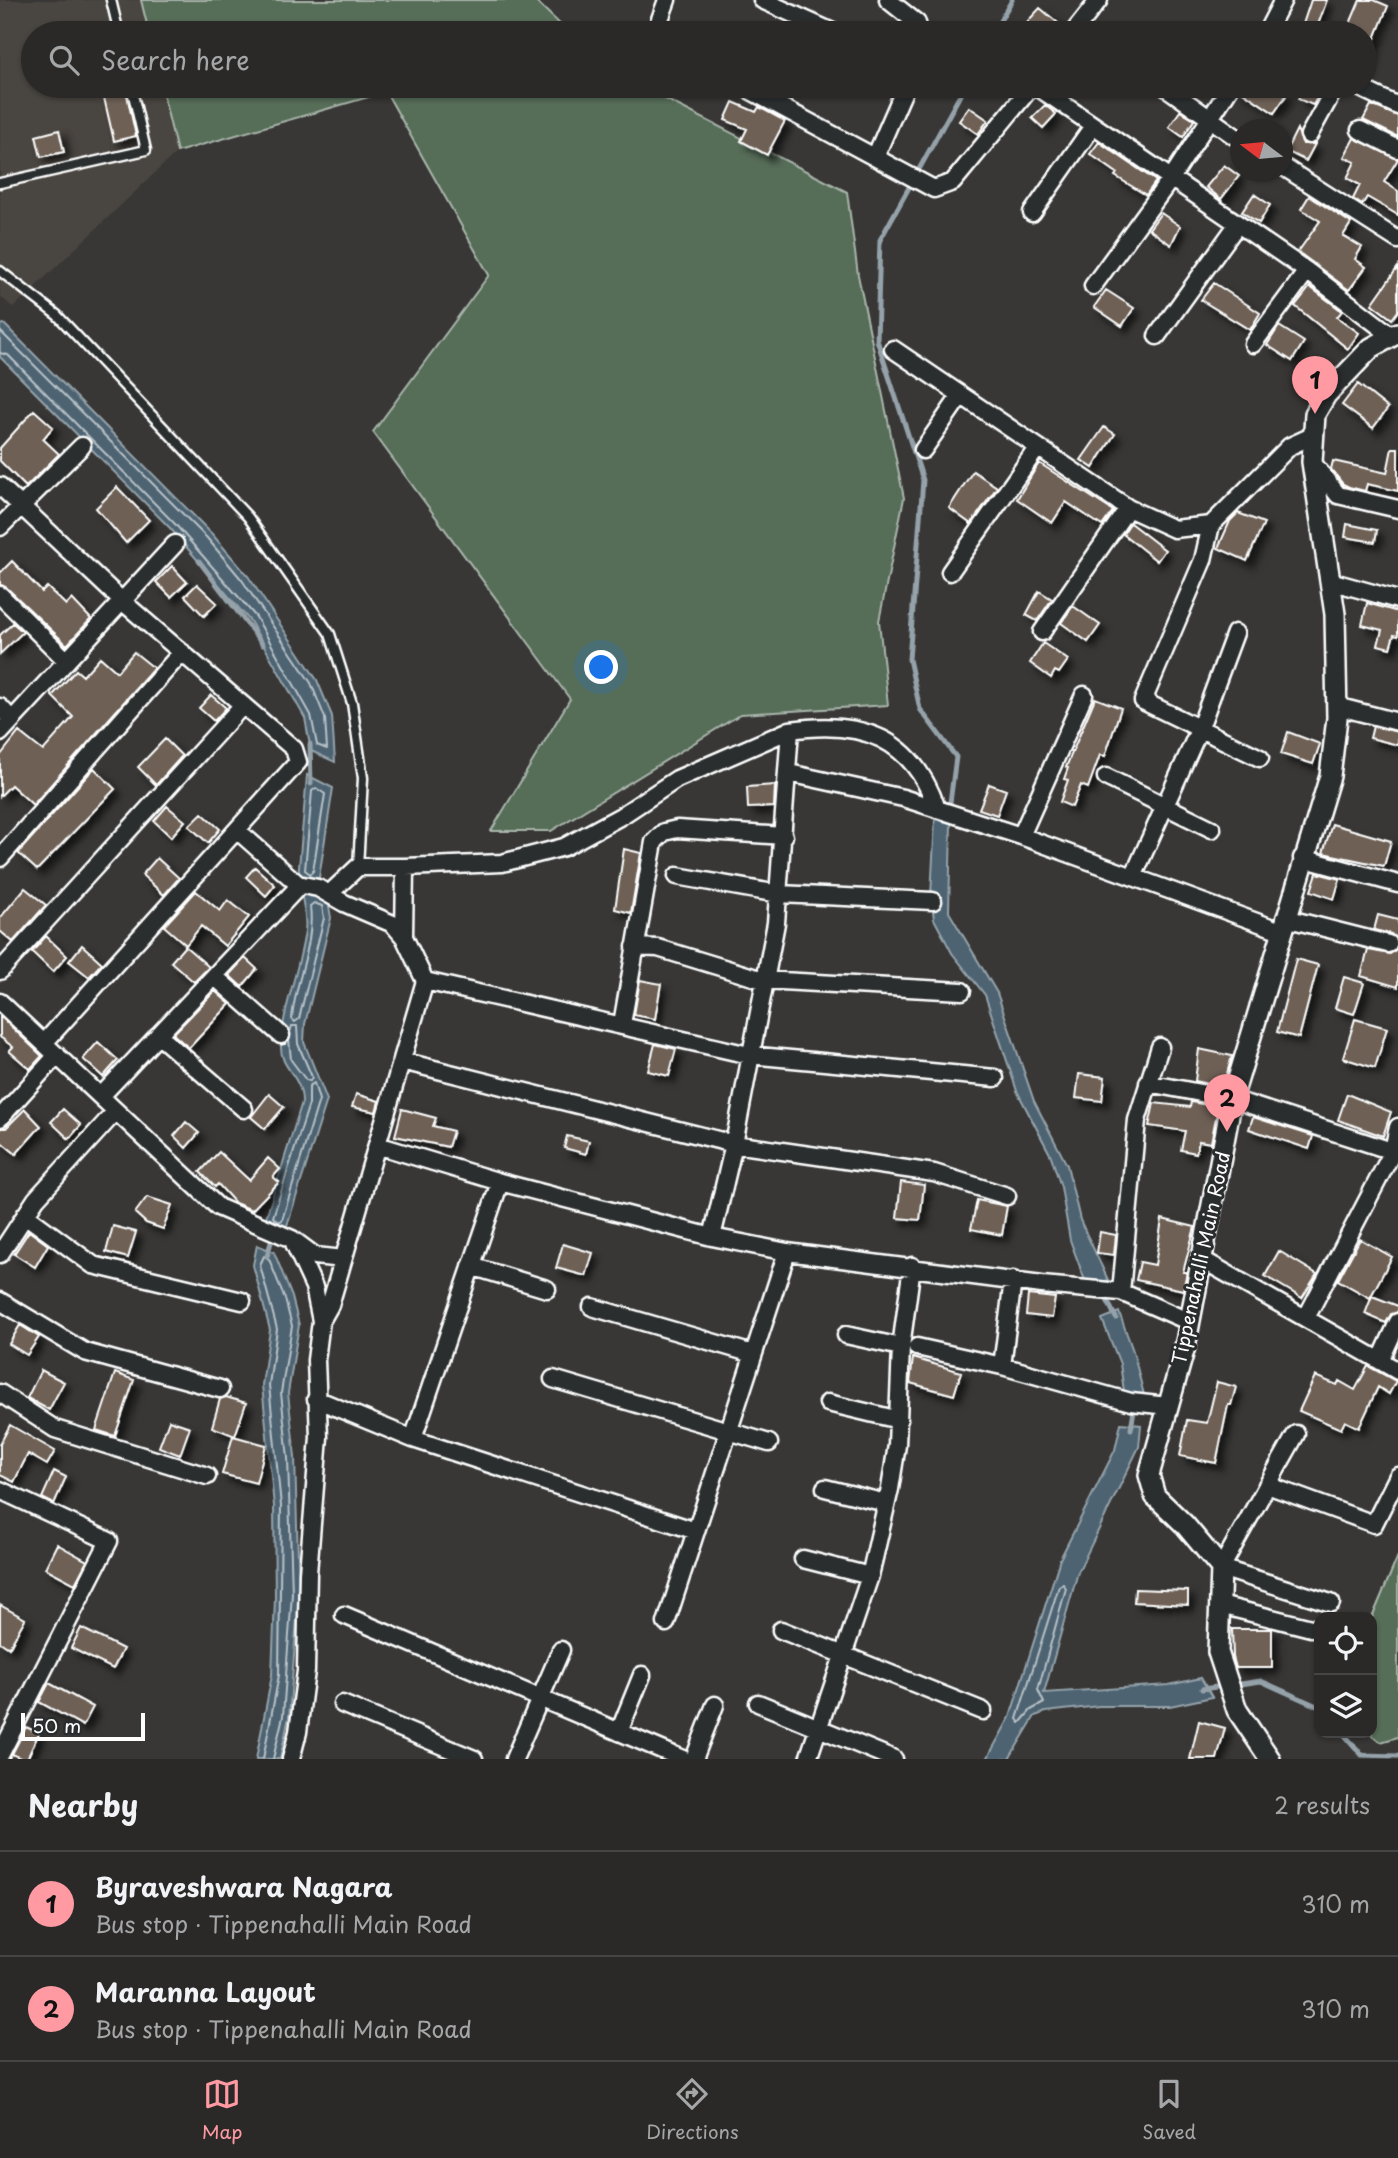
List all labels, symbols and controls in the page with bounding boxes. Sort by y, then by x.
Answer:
search box [21,21,1377,98]
text: Search here [101,40,250,79]
icon: search [45,41,83,79]
north arrow [1230,119,1293,182]
pin: 1 [1292,356,1338,414]
your location [584,650,618,684]
pin: 2 [1204,1074,1250,1132]
street label: Tippenahalli Main Road [1164,1149,1236,1367]
map controls [1314,1612,1377,1738]
button: locate [1314,1612,1377,1675]
button: layers [1314,1675,1377,1738]
scale bar [21,1710,145,1742]
text: 50 m [32,1711,81,1739]
text: Nearby [28,1782,138,1827]
text: 2 results [1274,1787,1370,1822]
text: Byraveshwara Nagara [95,1867,393,1906]
text: 1 [46,1886,57,1921]
text: 310 m [1301,1886,1370,1921]
text: Bus stop · Tippenahalli Main Road [95,1906,472,1941]
text: Maranna Layout [95,1972,316,2011]
text: 2 [43,1991,59,2026]
text: 310 m [1301,1991,1370,2026]
text: Bus stop · Tippenahalli Main Road [95,2011,472,2046]
tab: Map [202,2075,242,2145]
tab: Directions [646,2075,739,2145]
tab: Saved [1142,2075,1196,2145]

